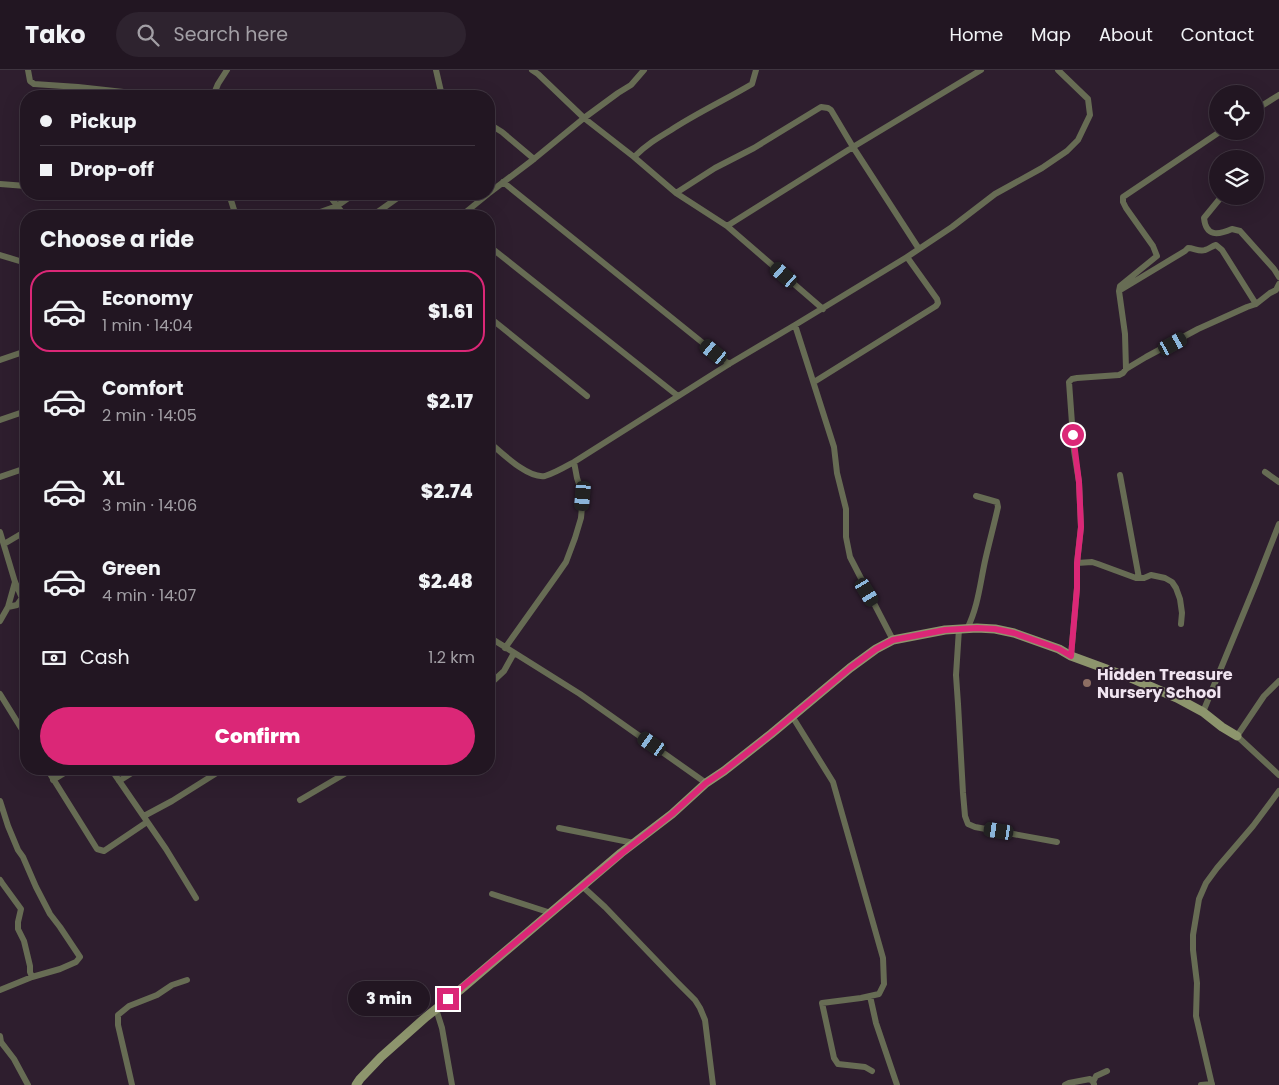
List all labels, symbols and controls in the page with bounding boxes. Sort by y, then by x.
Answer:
search box [116,12,466,57]
text: Tako [25,18,86,51]
icon: search [134,21,162,49]
text: Search here [174,21,288,48]
text: Home [949,22,1003,47]
text: Map [1031,22,1071,47]
text: About [1099,22,1153,47]
text: Contact [1181,22,1254,47]
map controls [1209,85,1264,205]
button: locate [1209,85,1264,140]
text: Pickup [70,108,136,135]
button: layers [1209,150,1264,205]
text: Drop-off [70,156,154,183]
text: Choose a ride [40,224,194,255]
car [767,259,800,291]
text: Economy [102,285,193,312]
icon: car [42,289,87,334]
text: $1.61 [428,298,473,325]
text: 1 min · 14:04 [102,314,193,337]
car [1156,330,1189,358]
car [697,337,730,367]
text: Comfort [102,375,184,402]
icon: car [42,379,87,424]
text: $2.17 [427,388,473,415]
text: 2 min · 14:05 [102,404,197,427]
route start [1062,424,1084,446]
text: XL [102,465,125,492]
icon: car [42,469,87,514]
text: $2.74 [421,478,473,505]
car [574,480,591,512]
text: 3 min · 14:06 [102,494,197,517]
text: Green [102,555,161,582]
icon: car [42,559,87,604]
text: $2.48 [418,568,473,595]
car [852,575,881,609]
text: 4 min · 14:07 [102,584,196,607]
icon: cash [40,644,68,672]
text: Cash [80,644,130,671]
text: 1.2 km [428,646,475,669]
place label: Hidden Treasure Nursery School [1097,663,1233,704]
marker: Hidden Treasure Nursery School [1081,677,1093,689]
button: Confirm [40,707,475,765]
car [635,729,668,759]
car [983,821,1014,841]
callout: 3 min [348,982,430,1016]
text: 3 min [366,987,412,1010]
route end [437,988,459,1010]

